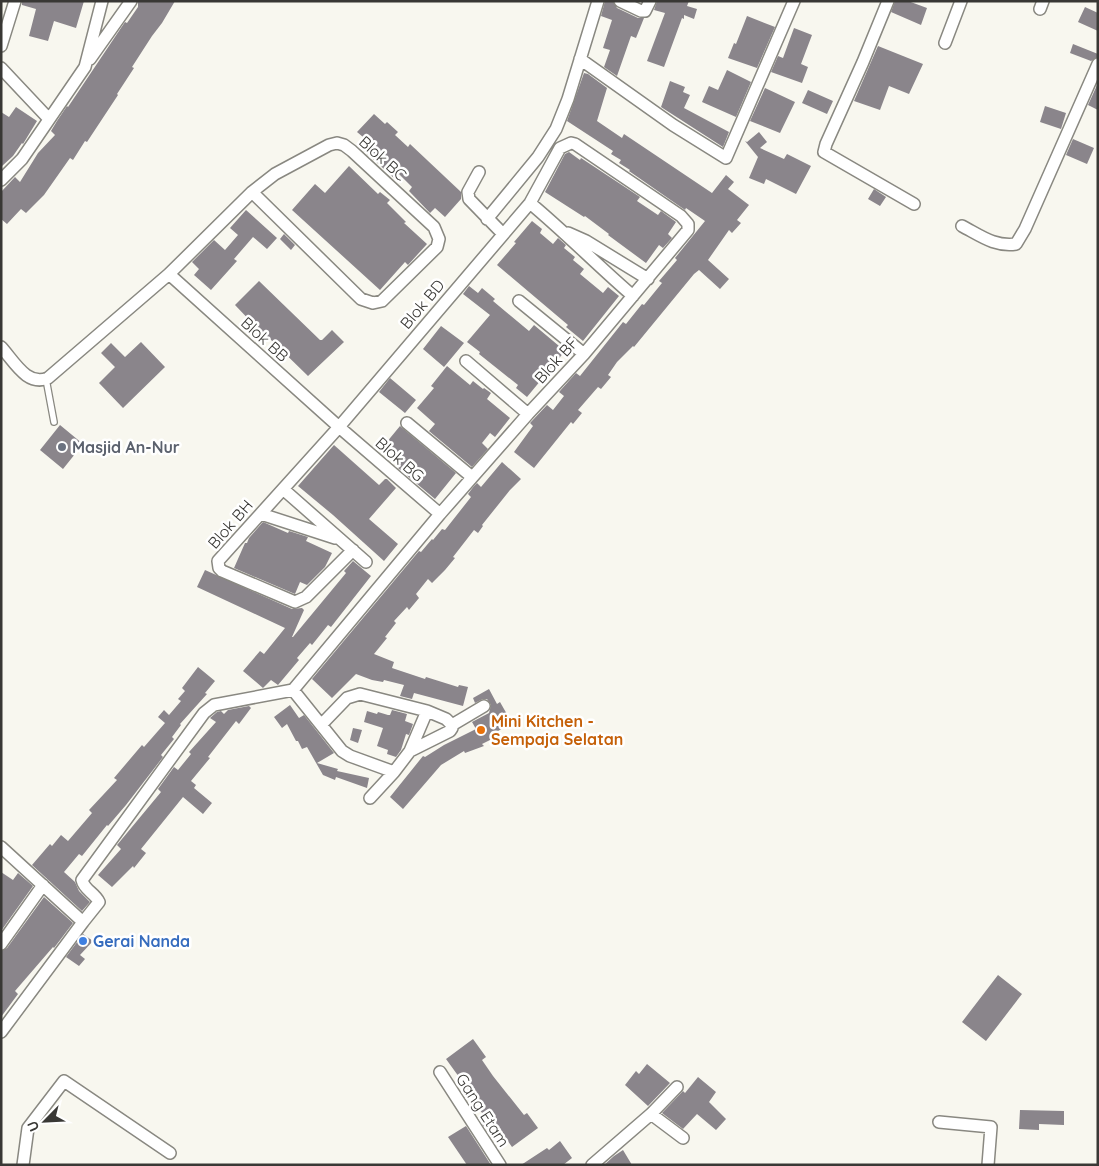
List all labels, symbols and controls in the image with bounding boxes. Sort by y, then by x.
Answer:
street label: Blok BC [355,131,411,185]
street label: Blok BD [396,275,448,333]
street label: Blok BB [237,312,293,366]
street label: Blok BF [530,333,582,387]
street label: Blok BG [372,432,428,486]
place label: Masjid An-Nur [72,437,180,457]
marker: Masjid An-Nur [56,441,68,453]
street label: Blok BH [203,495,257,553]
place label: Mini Kitchen - Sempaja Selatan [491,711,623,749]
marker: Mini Kitchen - Sempaja Selatan [475,724,487,736]
place label: Gerai Nanda [93,931,190,951]
marker: Gerai Nanda [77,935,89,947]
street label: Gang Etam [452,1070,514,1150]
north arrow [20,1096,70,1146]
text: U [23,1118,43,1134]

